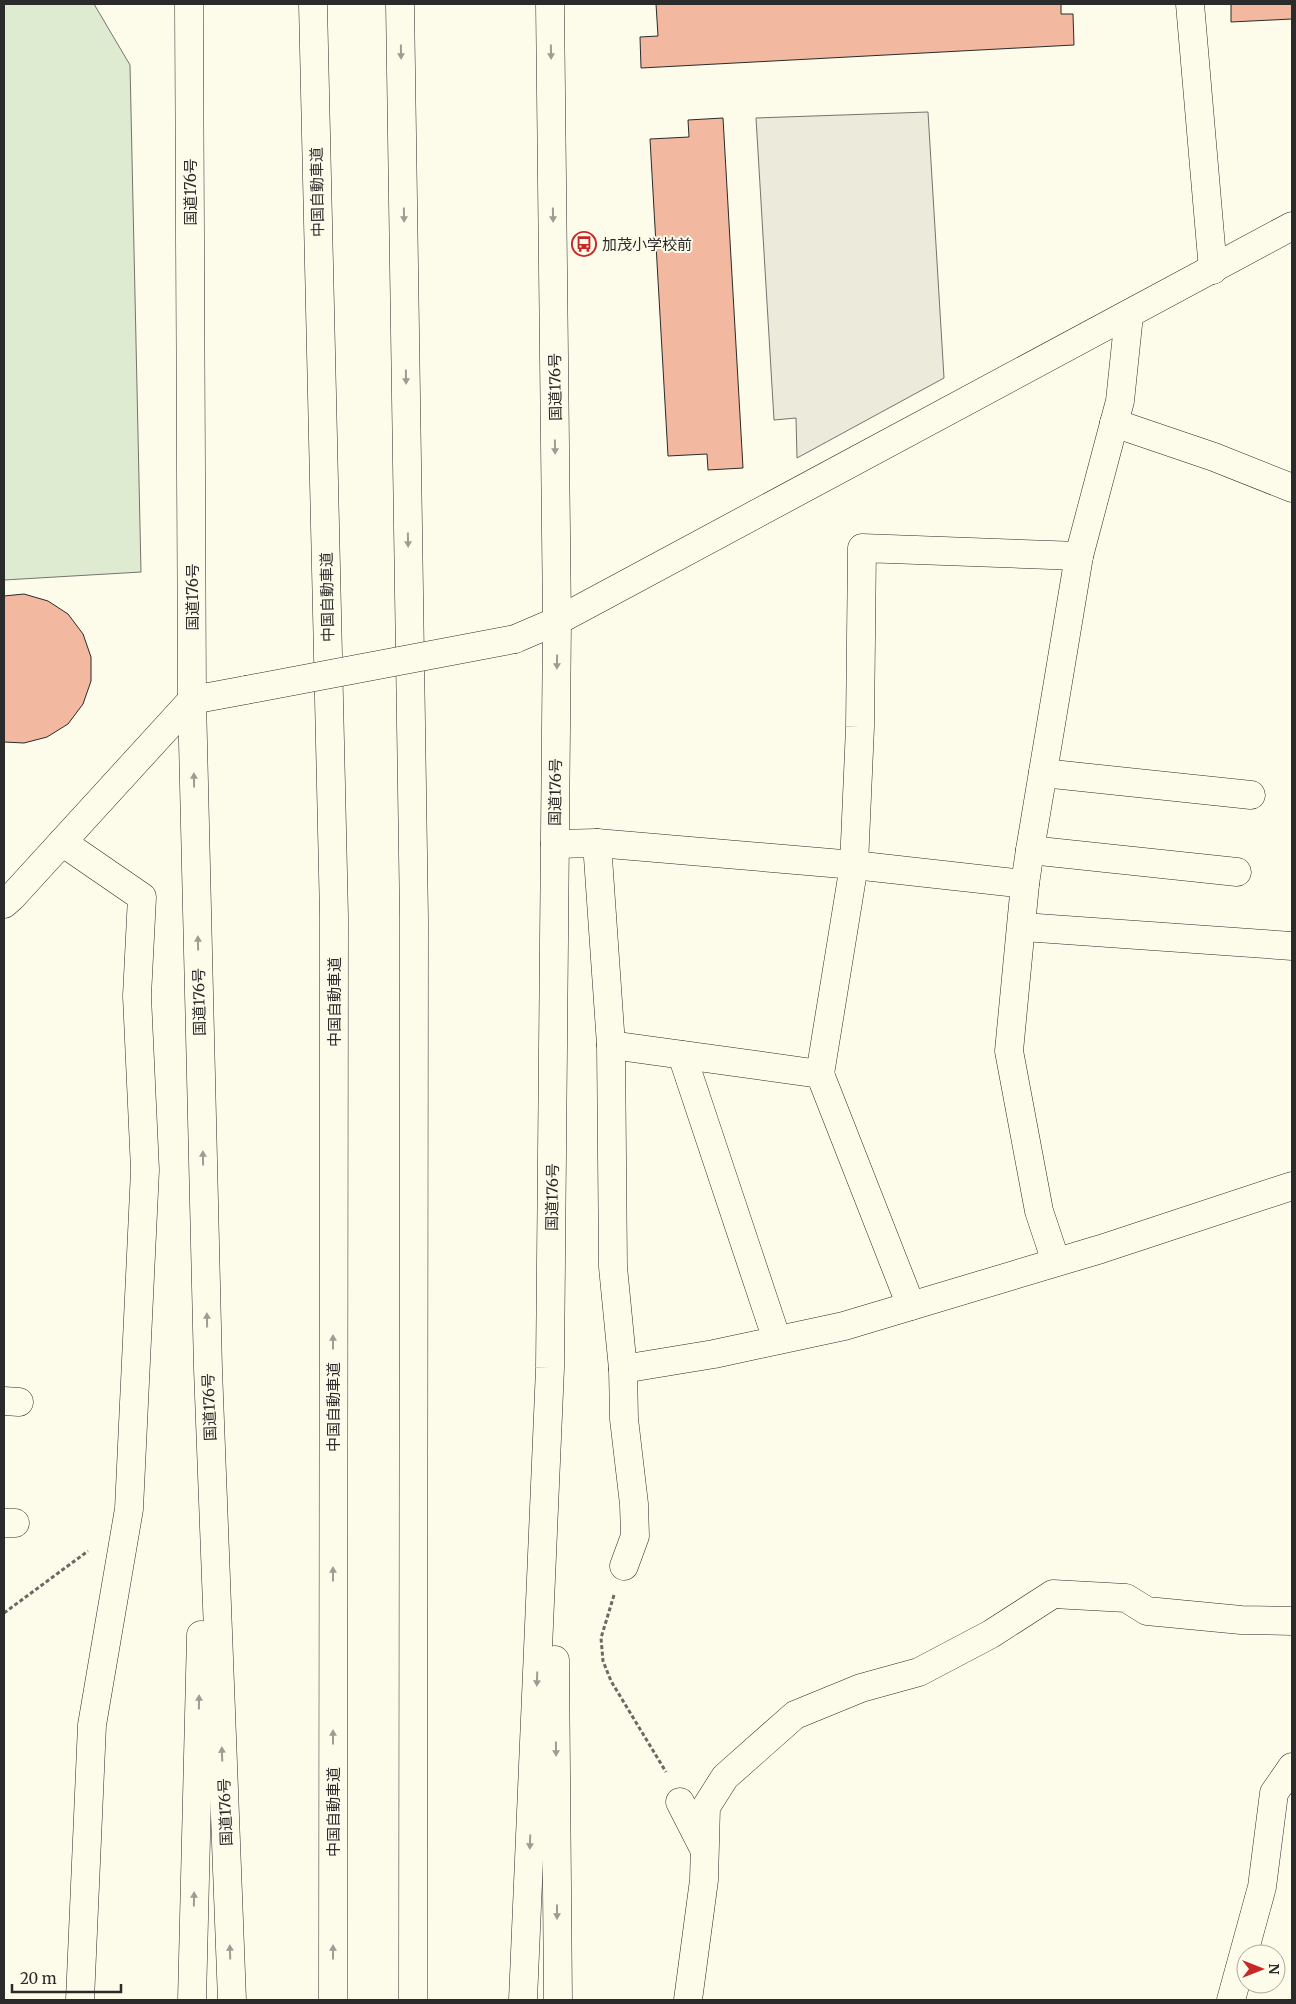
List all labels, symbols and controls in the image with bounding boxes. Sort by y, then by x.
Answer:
one-way arrow [397,45,405,61]
one-way arrow [547,45,555,61]
street label: 中国自動車道 [307,147,327,237]
street label: 国道176号 [181,158,200,226]
one-way arrow [400,207,408,223]
one-way arrow [549,207,557,223]
bus stop icon: 加茂小学校前 [571,231,597,257]
place label: 加茂小学校前 [602,235,692,254]
street label: 国道176号 [545,353,565,421]
one-way arrow [402,370,410,386]
one-way arrow [551,440,559,456]
one-way arrow [405,532,413,548]
street label: 中国自動車道 [317,552,337,642]
street label: 国道176号 [183,563,202,631]
one-way arrow [553,655,561,671]
street label: 国道176号 [545,758,565,826]
one-way arrow [190,772,198,788]
one-way arrow [194,934,202,950]
street label: 中国自動車道 [325,957,344,1047]
street label: 国道176号 [189,968,209,1036]
one-way arrow [199,1149,207,1165]
street label: 国道176号 [542,1163,562,1231]
one-way arrow [202,1312,210,1328]
one-way arrow [329,1333,337,1349]
street label: 中国自動車道 [324,1362,343,1452]
street label: 国道176号 [198,1373,220,1441]
one-way arrow [329,1566,337,1582]
one-way arrow [532,1672,540,1688]
one-way arrow [196,1693,204,1709]
one-way arrow [329,1728,337,1744]
one-way arrow [552,1742,560,1758]
one-way arrow [218,1746,226,1762]
street label: 中国自動車道 [324,1767,343,1857]
street label: 国道176号 [214,1778,236,1846]
one-way arrow [525,1834,533,1850]
one-way arrow [191,1891,199,1907]
one-way arrow [553,1904,561,1920]
one-way arrow [226,1943,234,1959]
one-way arrow [329,1943,337,1959]
north arrow [1236,1944,1286,1994]
scale bar [12,1962,121,1994]
text: N [1265,1963,1283,1975]
text: 20 m [20,1969,57,1988]

